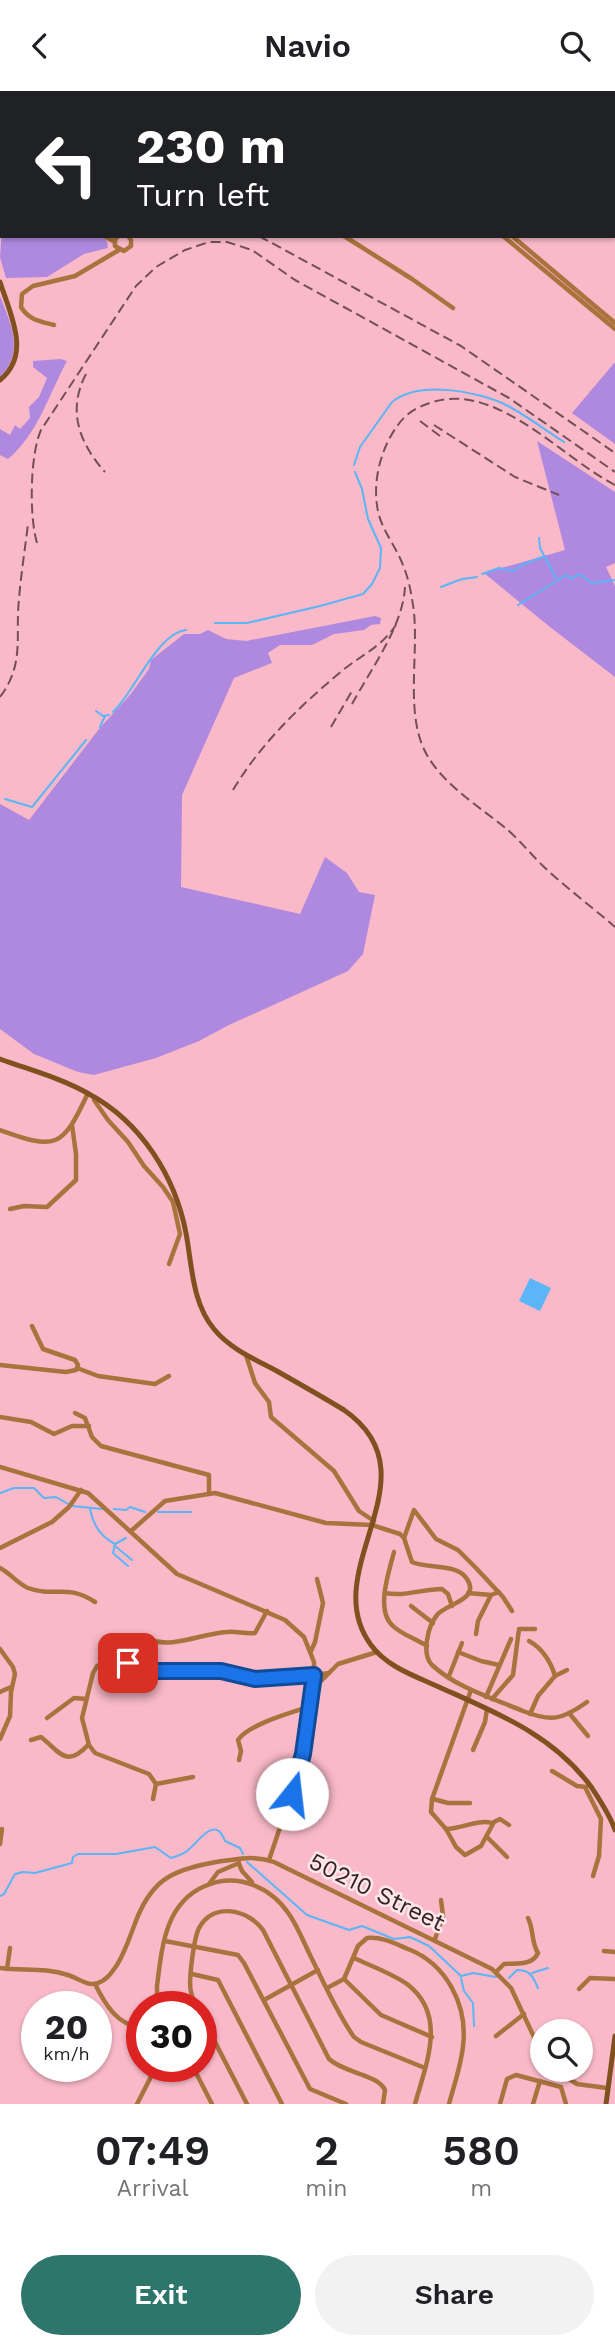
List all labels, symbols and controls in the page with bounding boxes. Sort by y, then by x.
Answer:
icon: back [21,27,59,65]
text: Navio [264,27,351,65]
icon: search [556,27,594,65]
text: 230 m [136,117,286,175]
icon: left [21,119,112,210]
text: Turn left [136,176,269,214]
pin [98,1633,158,1693]
icon: arrive [109,1644,147,1682]
position arrow [255,1757,329,1831]
street label: 50210 Street [305,1847,449,1937]
speed limit sign: 30 [126,1991,217,2082]
text: 20 [45,2006,88,2048]
map controls [530,2019,593,2082]
button: search [530,2019,593,2082]
text: km/h [43,2043,90,2064]
text: 07:49 [95,2126,210,2175]
text: 2 [314,2126,339,2175]
text: 580 [443,2126,520,2175]
text: Arrival [117,2175,189,2202]
text: min [305,2175,348,2202]
text: m [470,2175,492,2202]
button: Exit [21,2255,301,2335]
button: Share [315,2255,594,2335]

